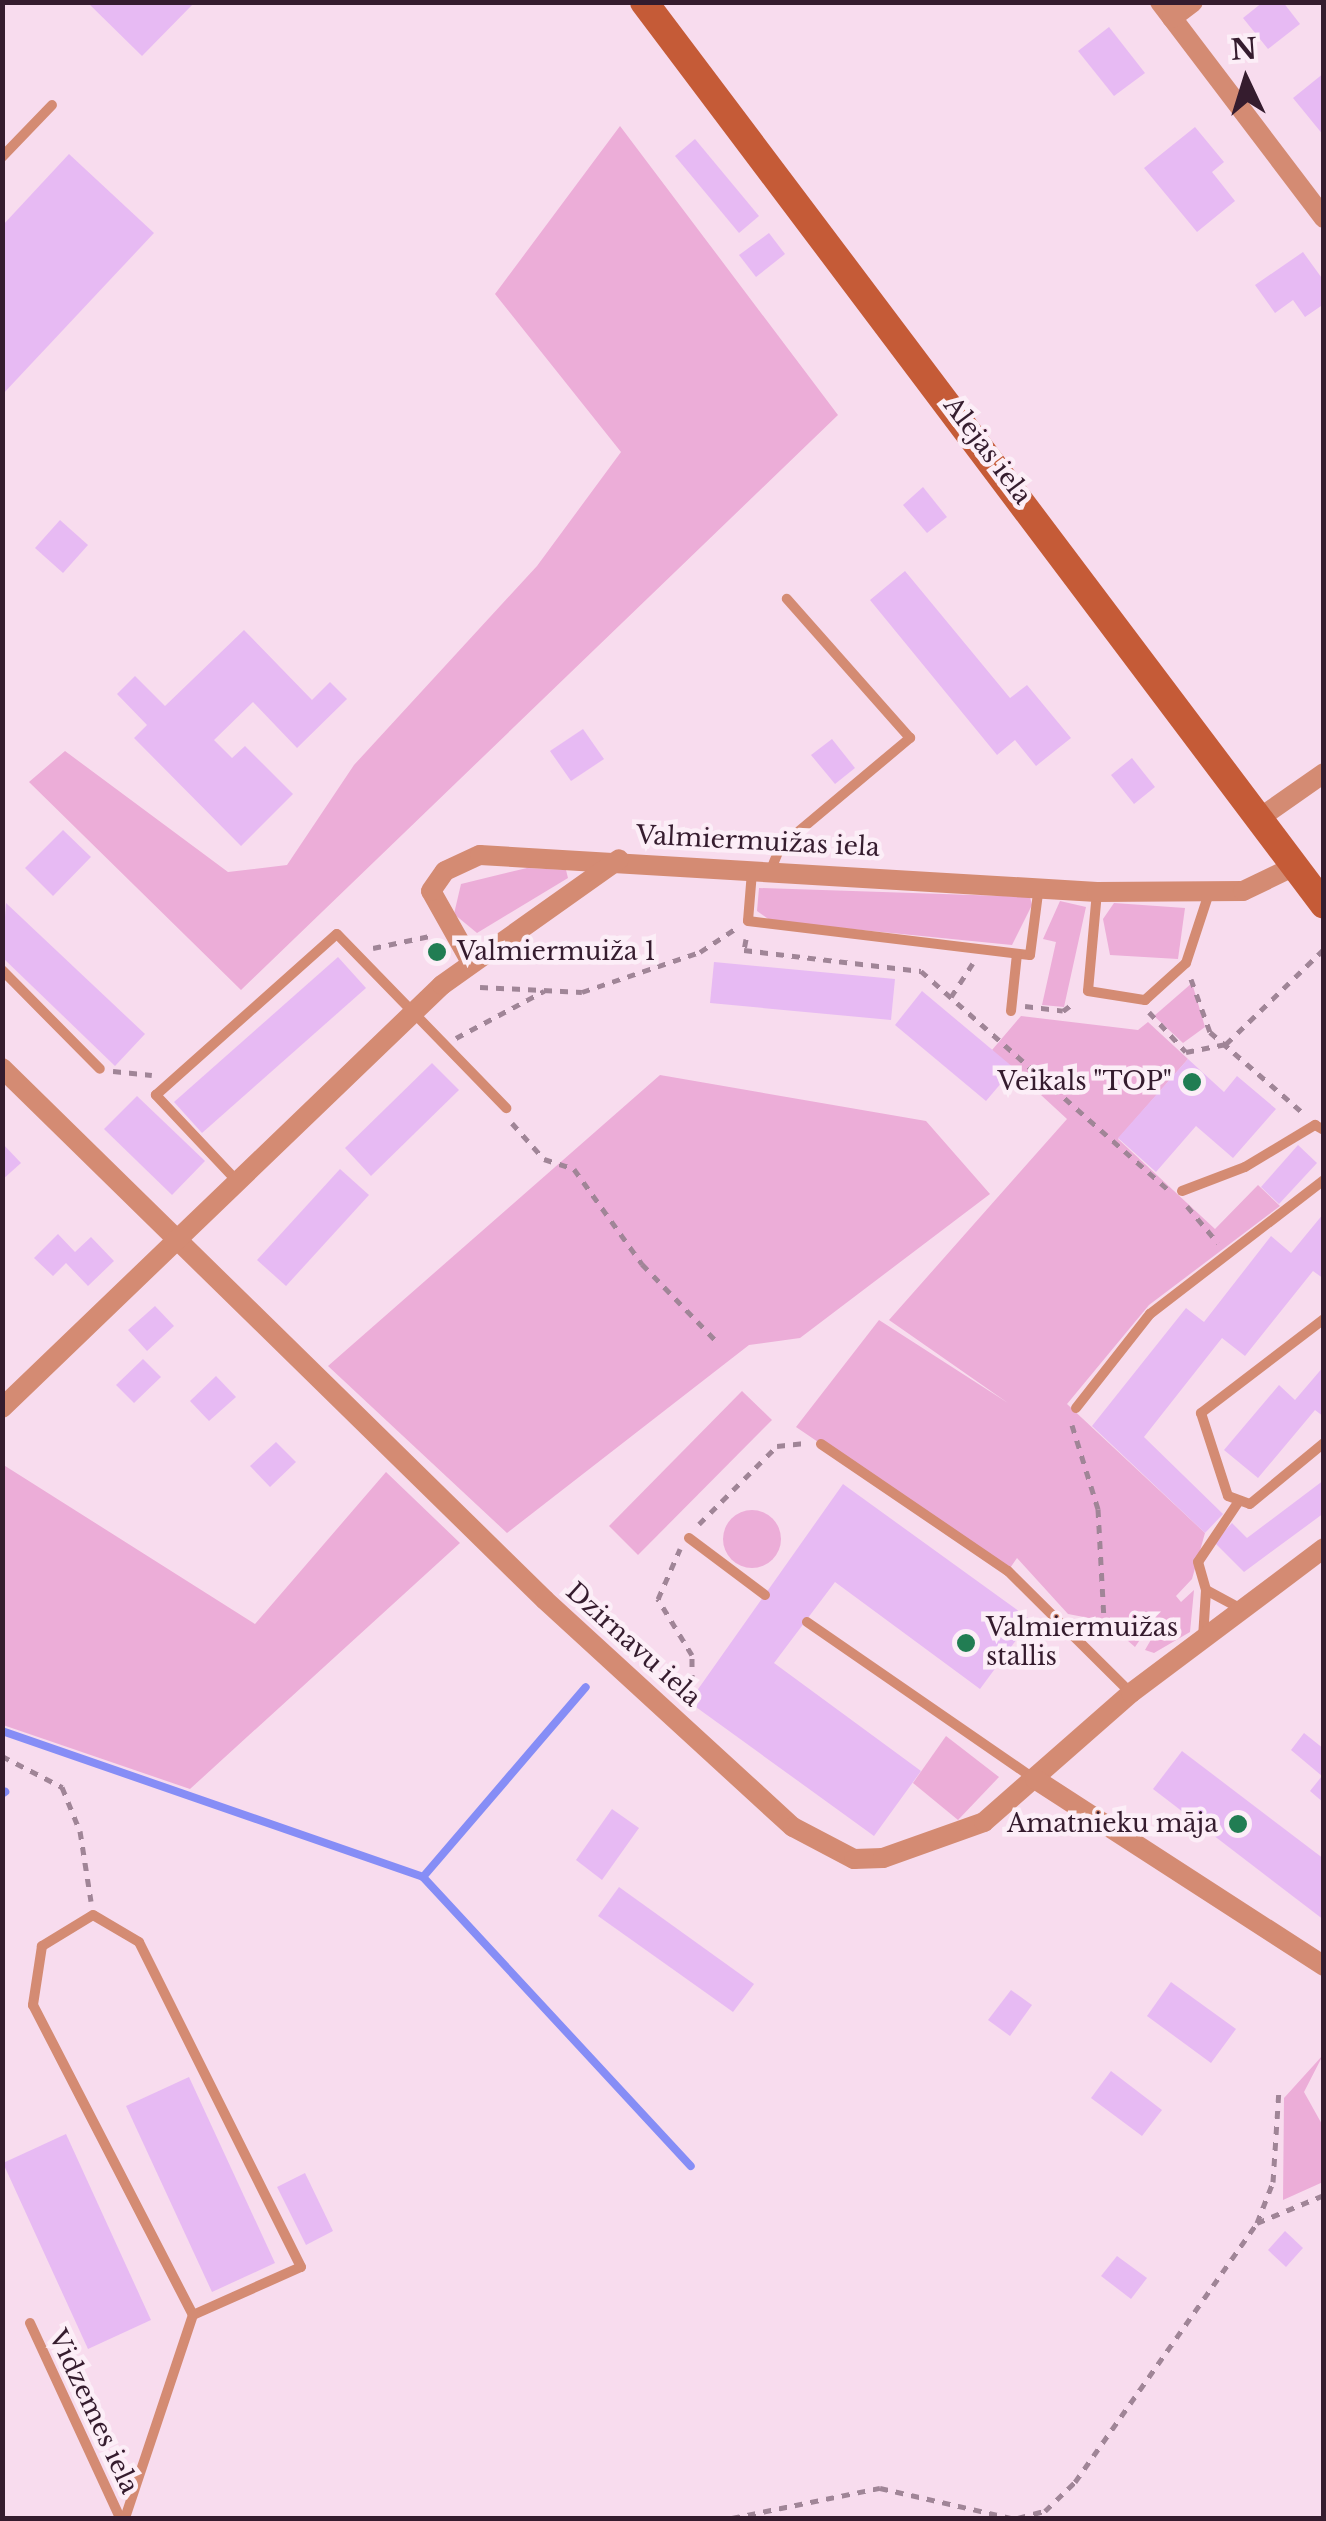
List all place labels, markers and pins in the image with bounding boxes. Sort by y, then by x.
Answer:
place label: Valmiermuiža 1 [457,937,656,967]
marker: Valmiermuiža 1 [426,941,448,963]
place label: Veikals "TOP" [997,1067,1172,1097]
marker: Veikals "TOP" [1181,1071,1203,1093]
place label: Valmiermuižas stallis [986,1614,1178,1673]
marker: Valmiermuižas stallis [955,1632,977,1654]
place label: Amatnieku māja [1007,1809,1218,1839]
marker: Amatnieku māja [1227,1813,1249,1835]

